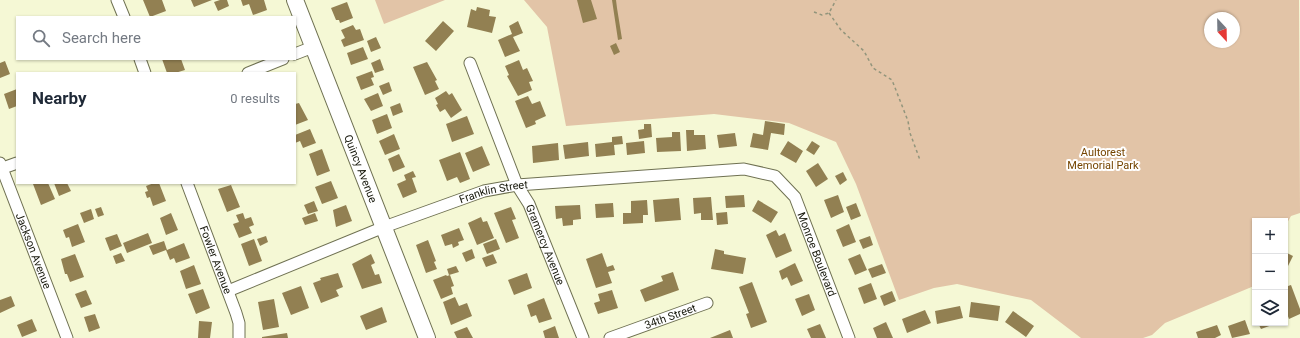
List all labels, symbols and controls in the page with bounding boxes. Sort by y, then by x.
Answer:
north arrow [1204,12,1240,48]
search box [16,16,296,60]
icon: search [30,27,52,49]
text: Search here [62,29,141,47]
text: Nearby [32,88,87,108]
text: 0 results [230,91,280,106]
street label: Quincy Avenue [342,133,380,205]
park label: Aultorest Memorial Park [1067,146,1139,172]
street label: Franklin Street [457,178,529,206]
street label: Gramercy Avenue [523,202,568,287]
street label: Monroe Boulevard [795,210,839,298]
street label: Jackson Avenue [13,211,54,291]
map controls [1252,218,1288,326]
button: + [1252,218,1288,254]
street label: Fowler Avenue [197,224,235,296]
button: − [1252,254,1288,290]
button: layers [1252,290,1288,326]
street label: 34th Street [643,301,698,332]

